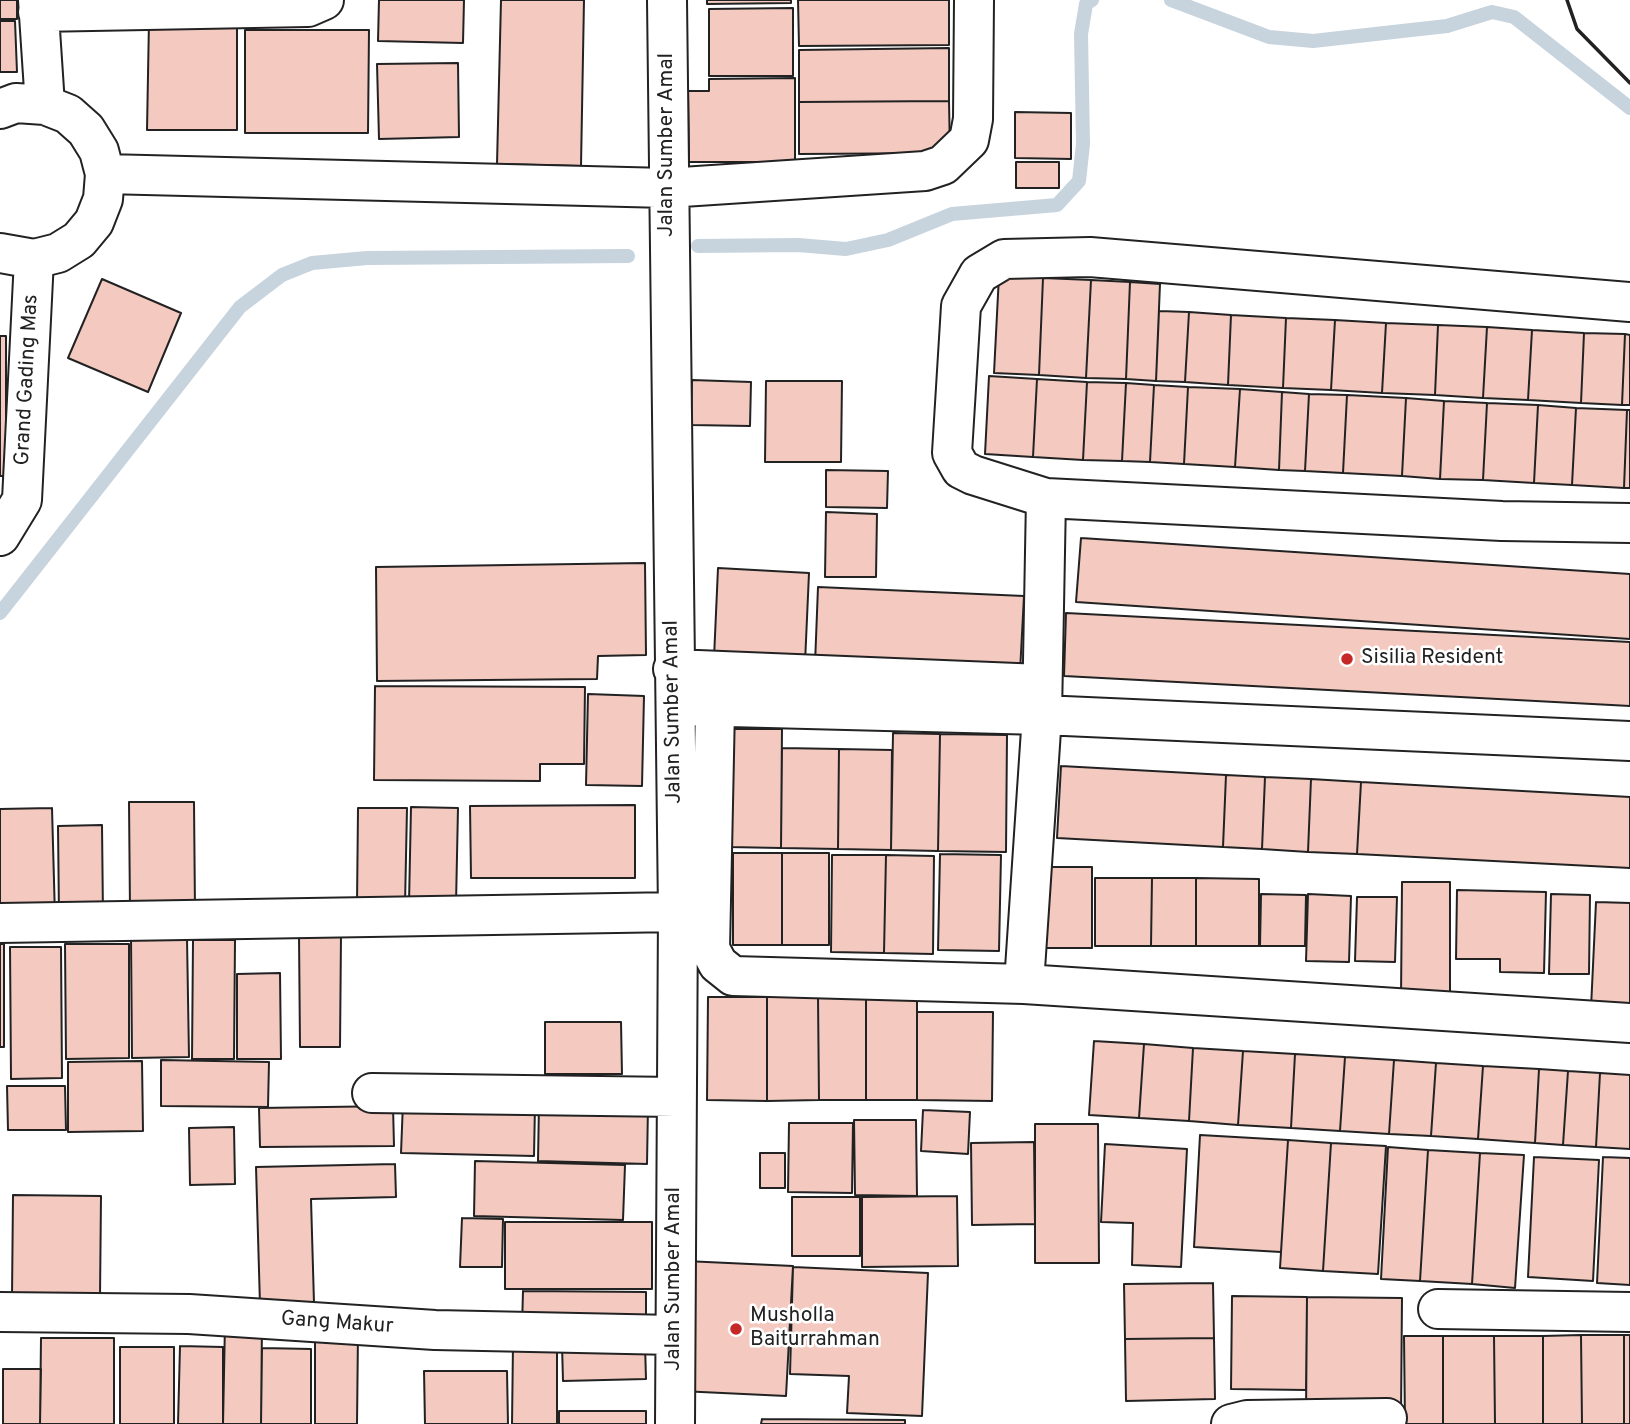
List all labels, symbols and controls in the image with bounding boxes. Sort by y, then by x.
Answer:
street label: Jalan Sumber Amal [655,53,681,237]
street label: Grand Gading Mas [11,294,45,466]
street label: Jalan Sumber Amal [660,620,688,804]
place label: Sisilia Resident [1361,646,1503,672]
marker: Sisilia Resident [1339,651,1355,667]
street label: Jalan Sumber Amal [662,1187,688,1371]
place label: Musholla Baiturrahman [750,1304,880,1354]
street label: Gang Makur [280,1307,394,1341]
marker: Musholla Baiturrahman [728,1321,744,1337]

